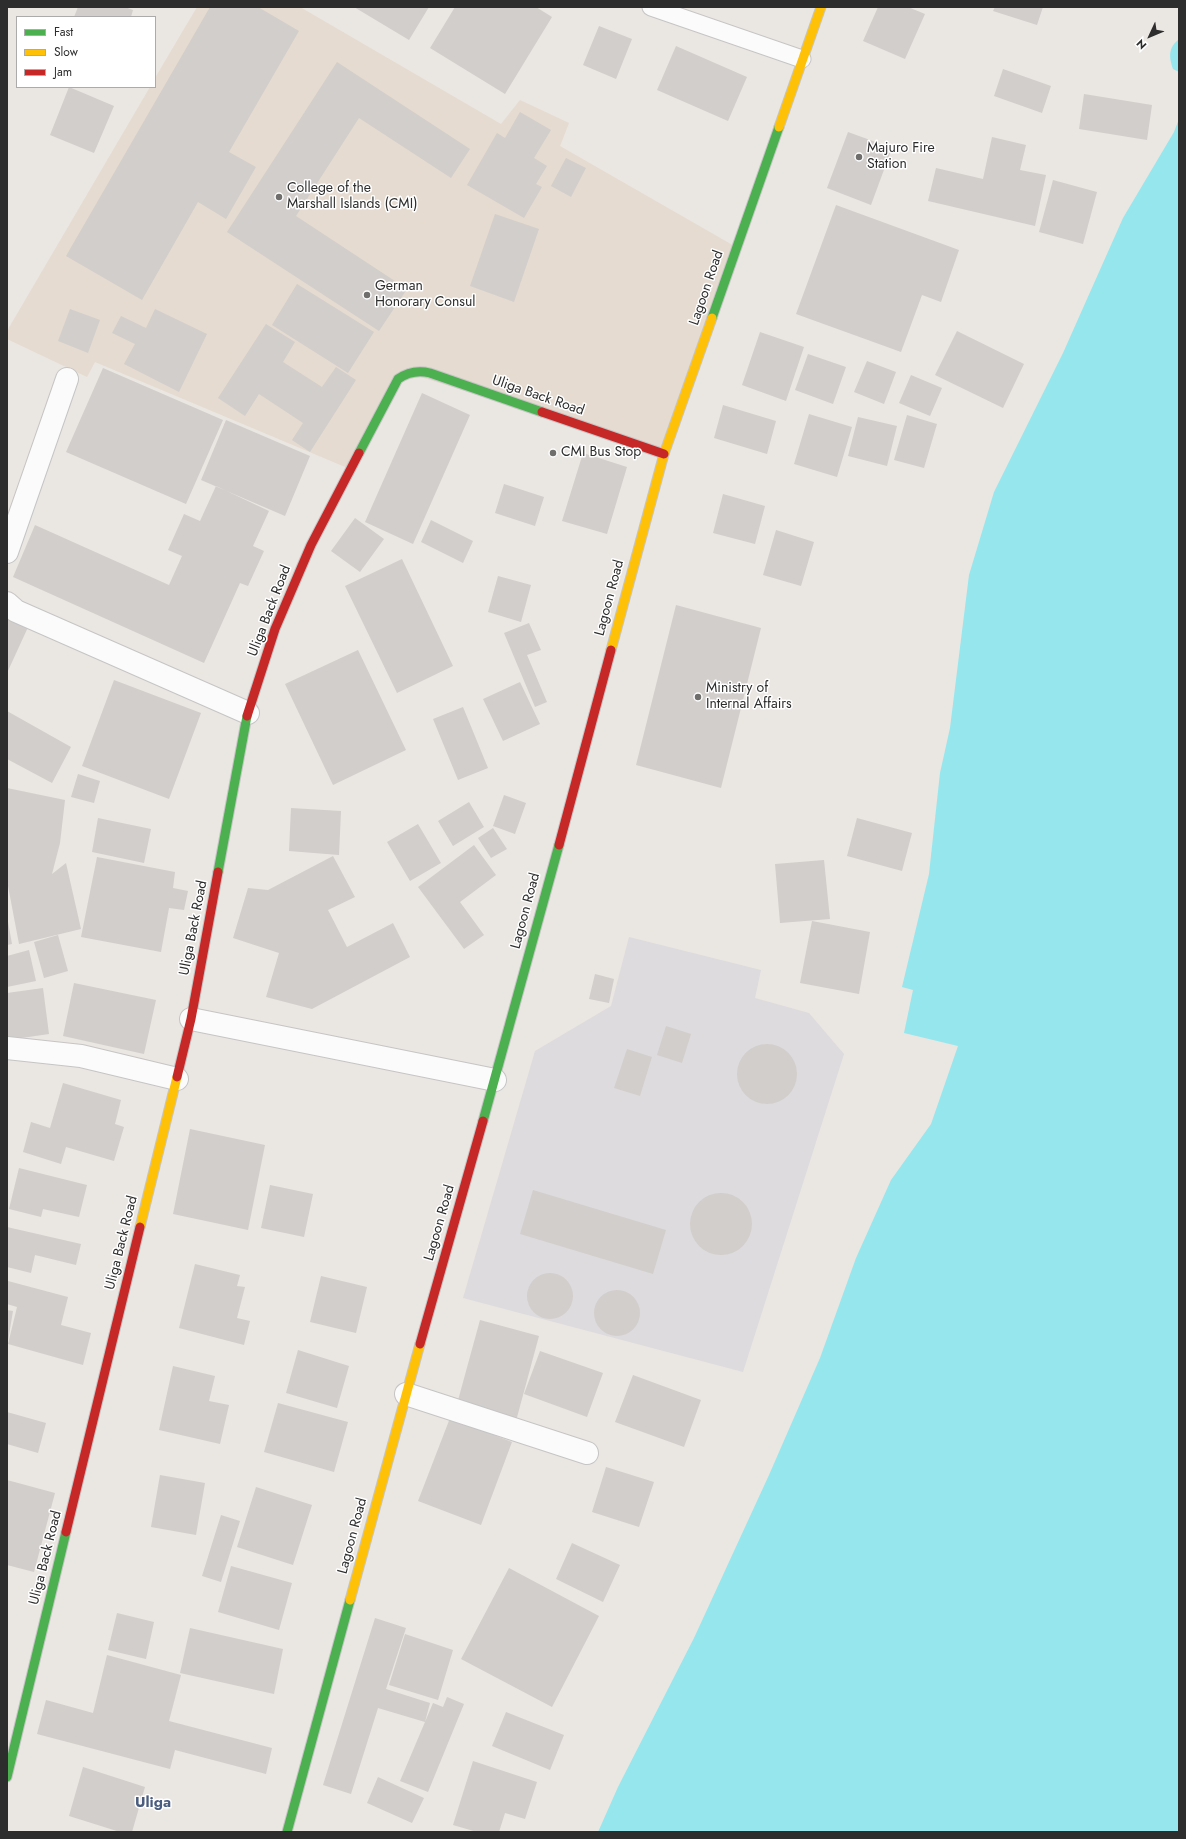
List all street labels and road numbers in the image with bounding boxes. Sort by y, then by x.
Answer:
street label: Lagoon Road [686,248,728,328]
street label: Uliga Back Road [490,372,586,420]
street label: Lagoon Road [592,558,628,638]
street label: Uliga Back Road [245,563,295,659]
street label: Lagoon Road [508,871,544,951]
street label: Uliga Back Road [177,879,211,977]
street label: Lagoon Road [421,1183,459,1263]
street label: Uliga Back Road [102,1194,142,1292]
street label: Lagoon Road [335,1496,371,1576]
street label: Uliga Back Road [26,1509,66,1607]

